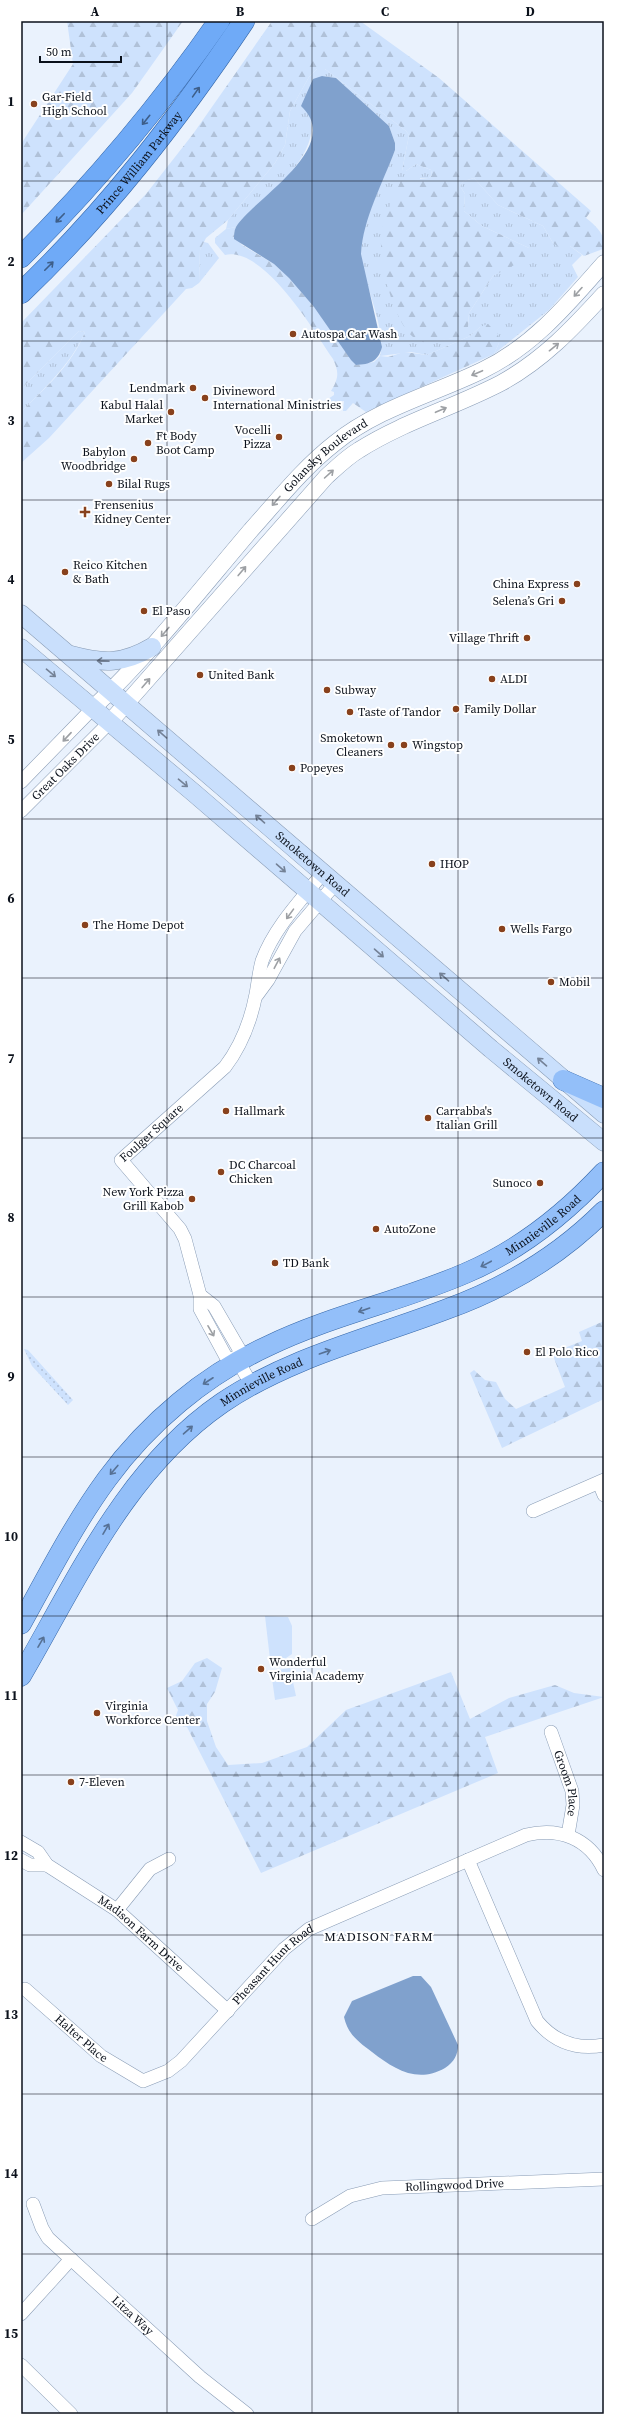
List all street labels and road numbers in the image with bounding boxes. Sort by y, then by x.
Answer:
street label: Prince William Parkway [92,107,186,218]
street label: Golansky Boulevard [280,415,371,496]
street label: Great Oaks Drive [28,729,103,804]
street label: Smoketown Road [272,828,353,900]
street label: Smoketown Road [500,1054,582,1126]
street label: Foulger Square [116,1100,187,1166]
street label: Minnieville Road [502,1191,585,1259]
street label: Minnieville Road [217,1354,305,1410]
street label: Groom Place [550,1748,581,1818]
street label: Madison Farm Drive [95,1892,187,1975]
street label: Pheasant Hunt Road [229,1920,316,2008]
street label: Halter Place [51,2011,111,2066]
street label: Rollingwood Drive [405,2175,504,2195]
street label: Litza Way [108,2292,158,2339]

